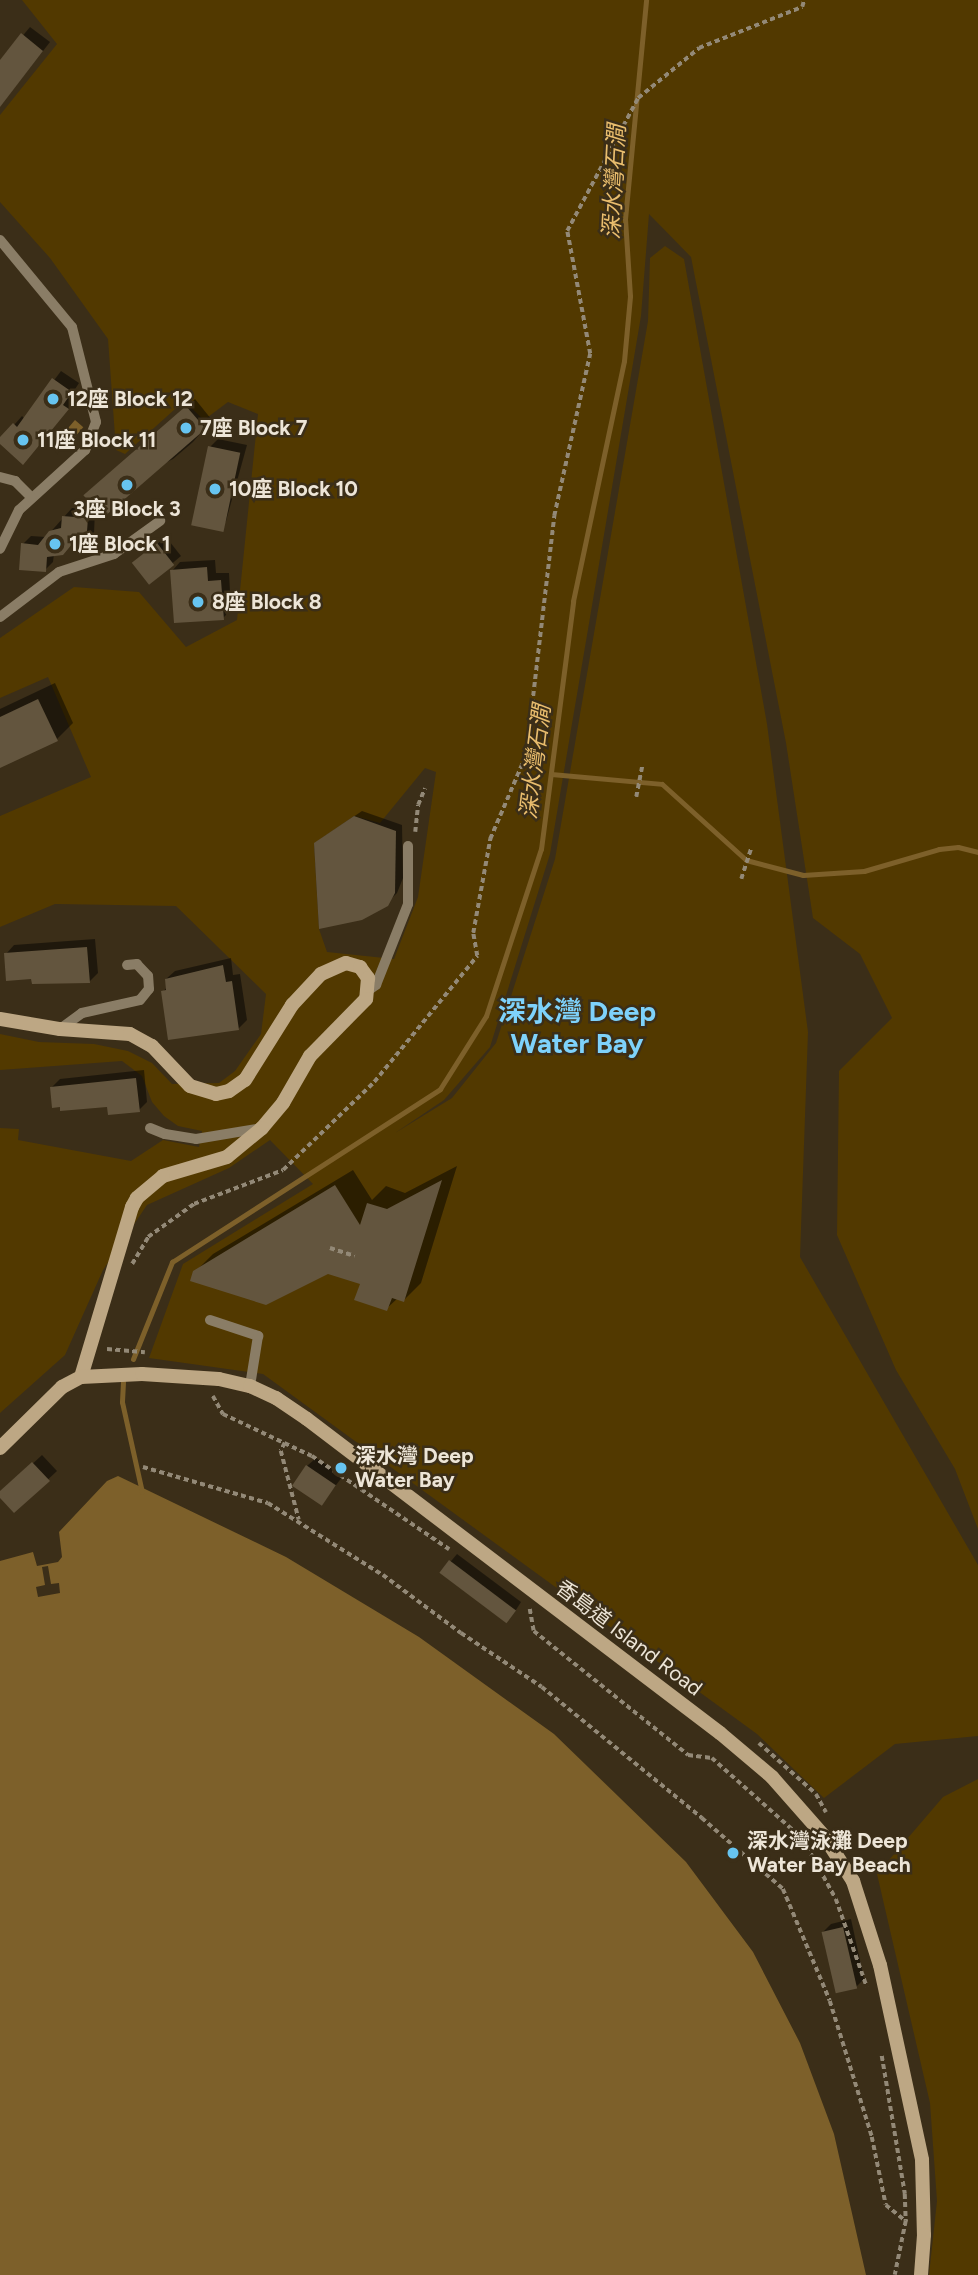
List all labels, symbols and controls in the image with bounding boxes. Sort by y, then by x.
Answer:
water label: 深水灣石澗 [597,124,631,240]
place label: 12座 Block 12 [67,386,193,412]
marker: 12座 Block 12 [45,391,61,407]
place label: 7座 Block 7 [200,415,307,441]
marker: 7座 Block 7 [178,420,194,436]
place label: 11座 Block 11 [37,427,156,453]
marker: 11座 Block 11 [15,432,31,448]
place label: 10座 Block 10 [229,476,358,502]
marker: 3座 Block 3 [119,477,135,493]
marker: 10座 Block 10 [207,481,223,497]
place label: 3座 Block 3 [73,496,181,522]
place label: 1座 Block 1 [69,531,171,557]
marker: 1座 Block 1 [47,536,63,552]
place label: 8座 Block 8 [212,589,322,615]
marker: 8座 Block 8 [190,594,206,610]
water label: 深水灣石澗 [514,703,556,821]
district label: 深水灣 Deep Water Bay [498,994,656,1060]
place label: 深水灣 Deep Water Bay [355,1443,474,1493]
marker: 深水灣 Deep Water Bay [333,1460,349,1476]
street label: 香島道 Island Road [551,1575,707,1701]
place label: 深水灣泳灘 Deep Water Bay Beach [747,1828,911,1878]
marker: 深水灣泳灘 Deep Water Bay Beach [725,1845,741,1861]

